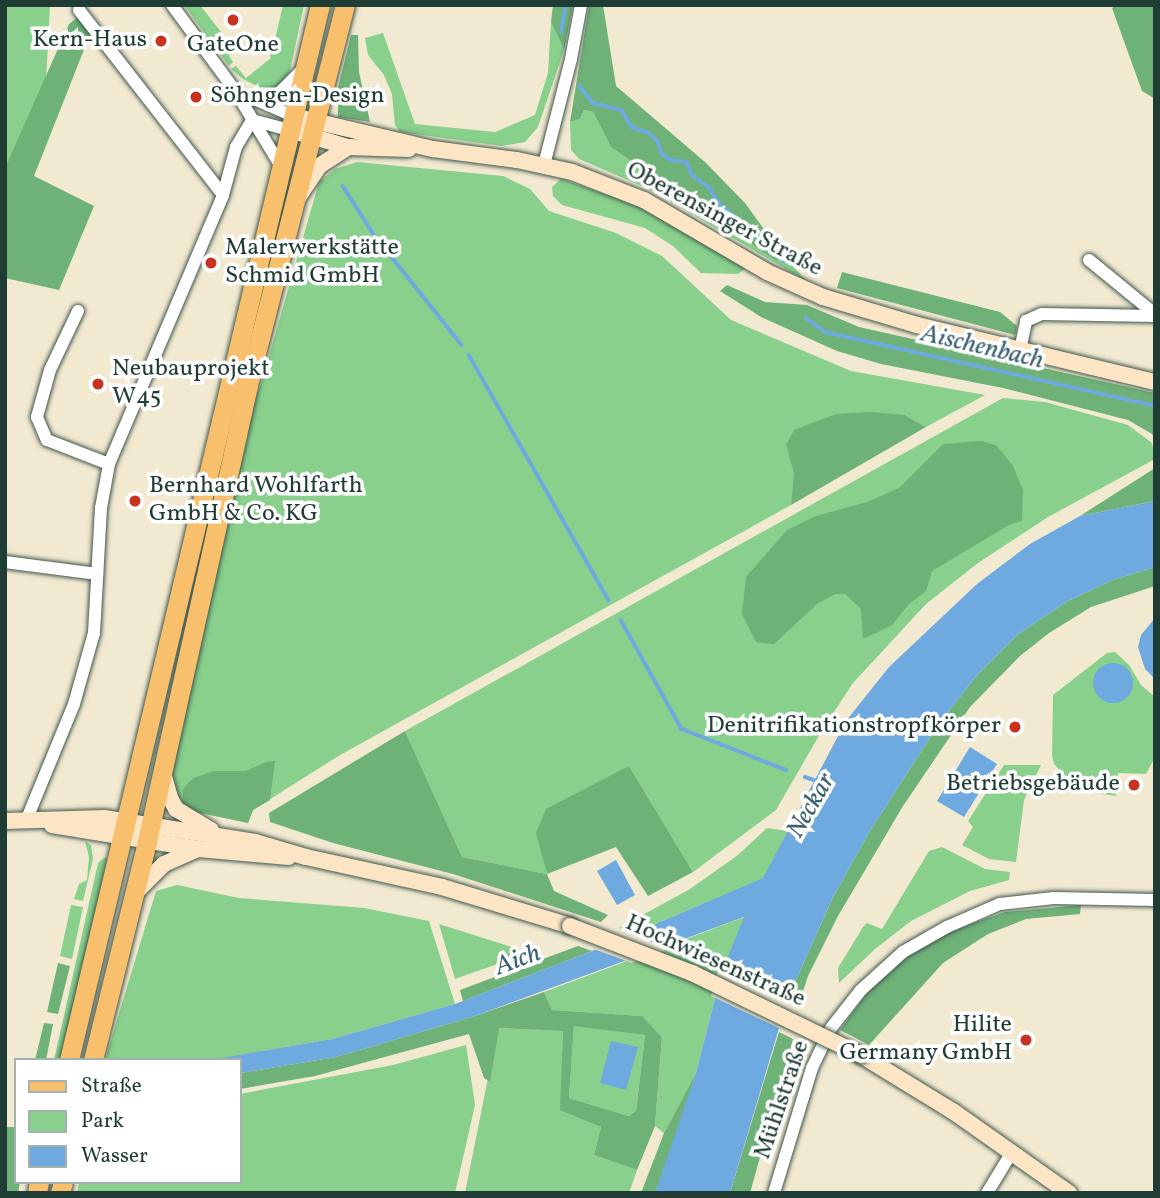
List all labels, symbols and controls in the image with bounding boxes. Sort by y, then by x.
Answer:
marker: GateOne [225,12,241,28]
place label: Kern-Haus [33,27,147,55]
place label: GateOne [187,32,279,60]
marker: Kern-Haus [153,33,169,49]
place label: Söhngen-Design [210,83,385,111]
marker: Söhngen-Design [188,89,204,105]
street label: Oberensinger Straße [621,156,827,284]
place label: Malerwerkstätte Schmid GmbH [225,235,399,291]
marker: Malerwerkstätte Schmid GmbH [203,255,219,271]
water label: Aischenbach [918,319,1046,377]
place label: Neubauprojekt W45 [112,356,270,412]
marker: Neubauprojekt W45 [90,376,106,392]
place label: Bernhard Wohlfarth GmbH & Co. KG [149,473,363,529]
marker: Bernhard Wohlfarth GmbH & Co. KG [127,493,143,509]
place label: Denitrifikationstropfkörper [707,713,1001,741]
marker: Denitrifikationstropfkörper [1007,719,1023,735]
water label: Neckar [781,768,843,844]
place label: Betriebsgebäude [946,771,1120,799]
marker: Betriebsgebäude [1126,777,1142,793]
street label: Hochwiesenstraße [621,909,809,1015]
water label: Aich [491,938,545,984]
place label: Hilite Germany GmbH [839,1012,1012,1068]
marker: Hilite Germany GmbH [1018,1032,1034,1048]
street label: Mühlstraße [749,1037,817,1163]
legend [14,1058,242,1184]
text: Straße [81,1072,142,1101]
text: Park [81,1107,124,1136]
text: Wasser [81,1142,148,1171]

